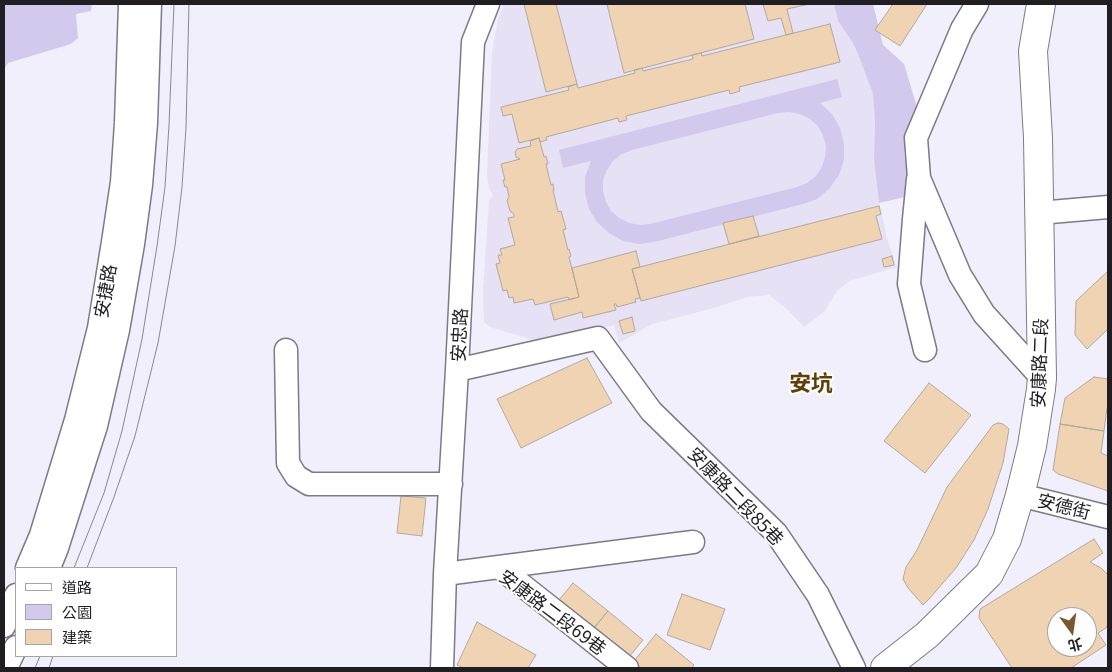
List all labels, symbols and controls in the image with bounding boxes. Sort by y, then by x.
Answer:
street label: 安捷路 [90,263,120,319]
street label: 安忠路 [447,307,471,363]
street label: 安康路二段 [1027,318,1051,408]
district label: 安坑 [789,370,833,396]
street label: 安康路二段85巷 [684,442,788,550]
street label: 安德街 [1035,489,1093,523]
street label: 安康路二段69巷 [495,565,611,659]
legend [15,567,178,657]
text: 道路 [62,576,92,597]
text: 公園 [62,601,92,622]
north arrow [1047,607,1097,657]
text: 建築 [62,626,92,647]
text: 北 [1066,634,1085,657]

